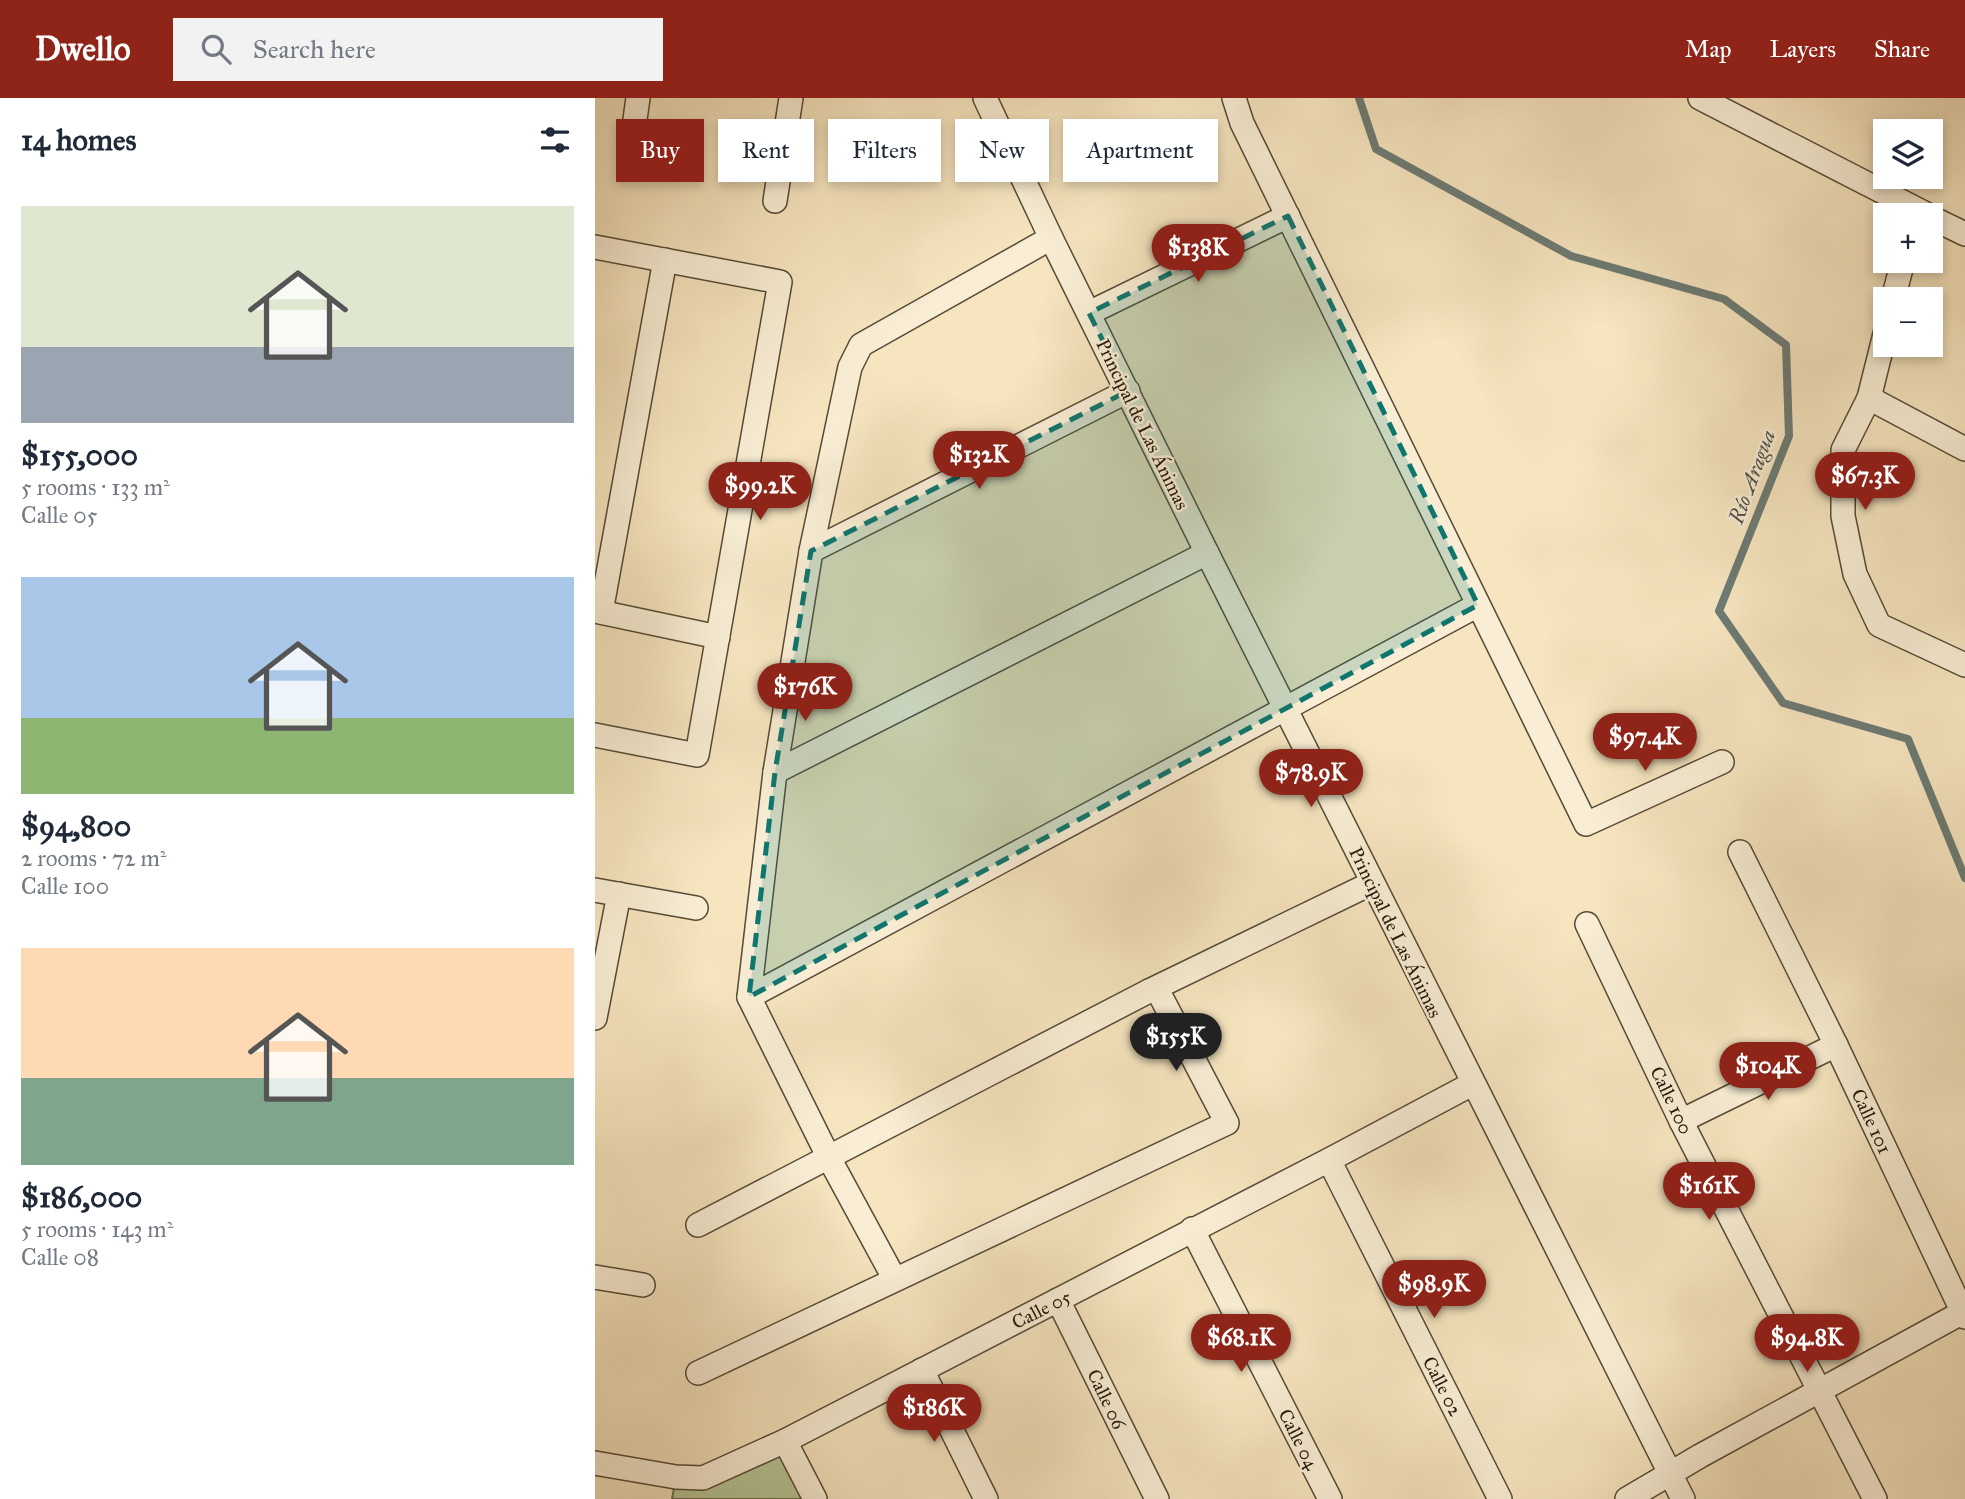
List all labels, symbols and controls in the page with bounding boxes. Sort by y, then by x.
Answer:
search box [173,18,663,81]
text: Dwello [35,29,131,69]
icon: search [197,30,235,68]
text: Search here [253,33,376,65]
text: Map [1685,34,1732,64]
text: Layers [1770,34,1836,64]
text: Share [1874,34,1930,64]
chip: Buy [616,119,704,182]
chip: Rent [718,119,814,182]
chip: Filters [828,119,941,182]
chip: New [955,119,1049,182]
chip: Apartment [1063,119,1218,182]
map controls [1873,119,1943,357]
button: layers [1873,119,1943,189]
icon: filters [536,121,574,159]
text: 14 homes [21,122,136,158]
button: + [1873,203,1943,273]
pin: $138K [1149,225,1247,284]
text: $138K [1168,233,1228,261]
icon: home [235,252,361,378]
button: − [1873,287,1943,357]
street label: Principal de Las Ánimas [1091,335,1195,513]
water label: Río Aragua [1723,427,1781,528]
pin: $132K [930,432,1028,491]
text: $155,000 [21,437,138,473]
text: $132K [949,440,1009,468]
pin: $67.3K [1808,452,1922,512]
text: $67.3K [1831,461,1899,489]
pin: $99.2K [703,462,817,522]
text: $99.2K [725,471,795,499]
text: 5 rooms · 133 m² [21,473,170,501]
text: Calle 05 [21,501,97,529]
icon: home [235,623,361,749]
pin: $176K [756,664,854,723]
text: $176K [773,672,837,700]
pin: $97.4K [1588,714,1702,773]
text: $97.4K [1609,722,1681,750]
pin: $78.9K [1254,750,1368,809]
text: $78.9K [1275,758,1347,786]
text: $94,800 [21,808,131,844]
street label: Principal de Las Ánimas [1344,843,1448,1021]
text: 2 rooms · 72 m² [21,844,166,872]
text: Calle 100 [21,872,109,900]
icon: home [235,994,361,1120]
pin: $155K [1127,1014,1225,1073]
text: $155K [1146,1022,1206,1050]
pin: $104K [1719,1042,1817,1102]
text: $104K [1735,1051,1801,1079]
street label: Calle 100 [1645,1062,1698,1138]
street label: Calle 101 [1847,1085,1897,1157]
pin: $161K [1660,1162,1758,1222]
text: $161K [1679,1171,1739,1199]
text: $186,000 [21,1179,142,1215]
text: 5 rooms · 143 m² [21,1215,173,1243]
text: Calle 08 [21,1243,99,1271]
pin: $98.9K [1377,1260,1491,1320]
text: $98.9K [1398,1269,1470,1297]
street label: Calle 05 [1008,1285,1075,1334]
pin: $68.1K [1184,1314,1298,1374]
pin: $94.8K [1750,1314,1864,1374]
text: $68.1K [1207,1323,1275,1351]
text: $94.8K [1771,1323,1843,1351]
street label: Calle 02 [1418,1353,1468,1420]
street label: Calle 06 [1082,1365,1131,1434]
pin: $186K [885,1384,983,1444]
text: $186K [902,1393,966,1421]
street label: Calle 04 [1274,1405,1324,1474]

